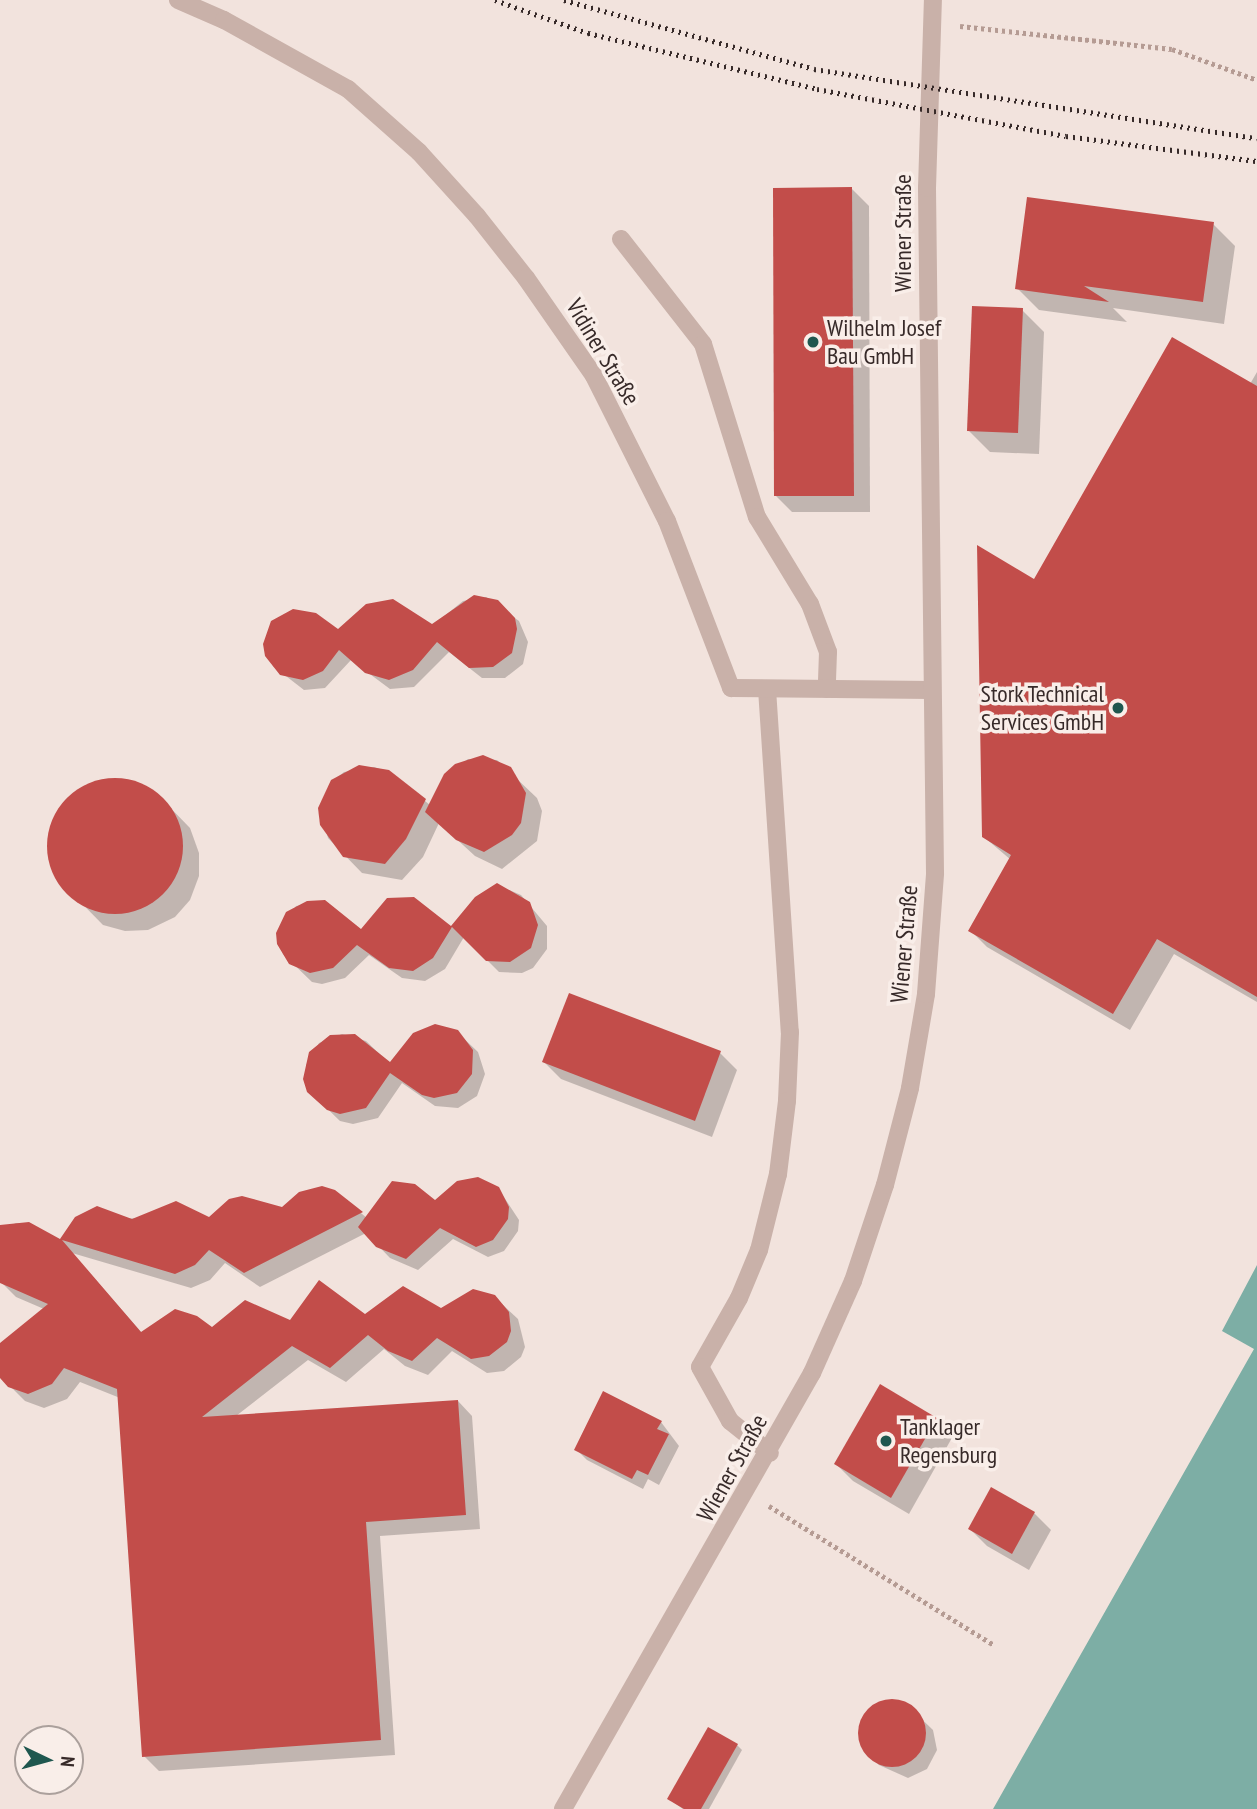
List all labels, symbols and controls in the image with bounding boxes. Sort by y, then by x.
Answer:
street label: Wiener Straße [889,174,917,292]
street label: Vidiner Straße [560,294,646,410]
place label: Wilhelm Josef Bau GmbH [827,314,941,370]
marker: Wilhelm Josef Bau GmbH [805,334,821,350]
place label: Stork Technical Services GmbH [979,680,1104,736]
marker: Stork Technical Services GmbH [1110,700,1126,716]
street label: Wiener Straße [885,884,923,1004]
street label: Wiener Straße [691,1409,773,1527]
place label: Tanklager Regensburg [900,1413,997,1469]
marker: Tanklager Regensburg [878,1433,894,1449]
north arrow [14,1725,84,1795]
text: N [56,1755,80,1768]

